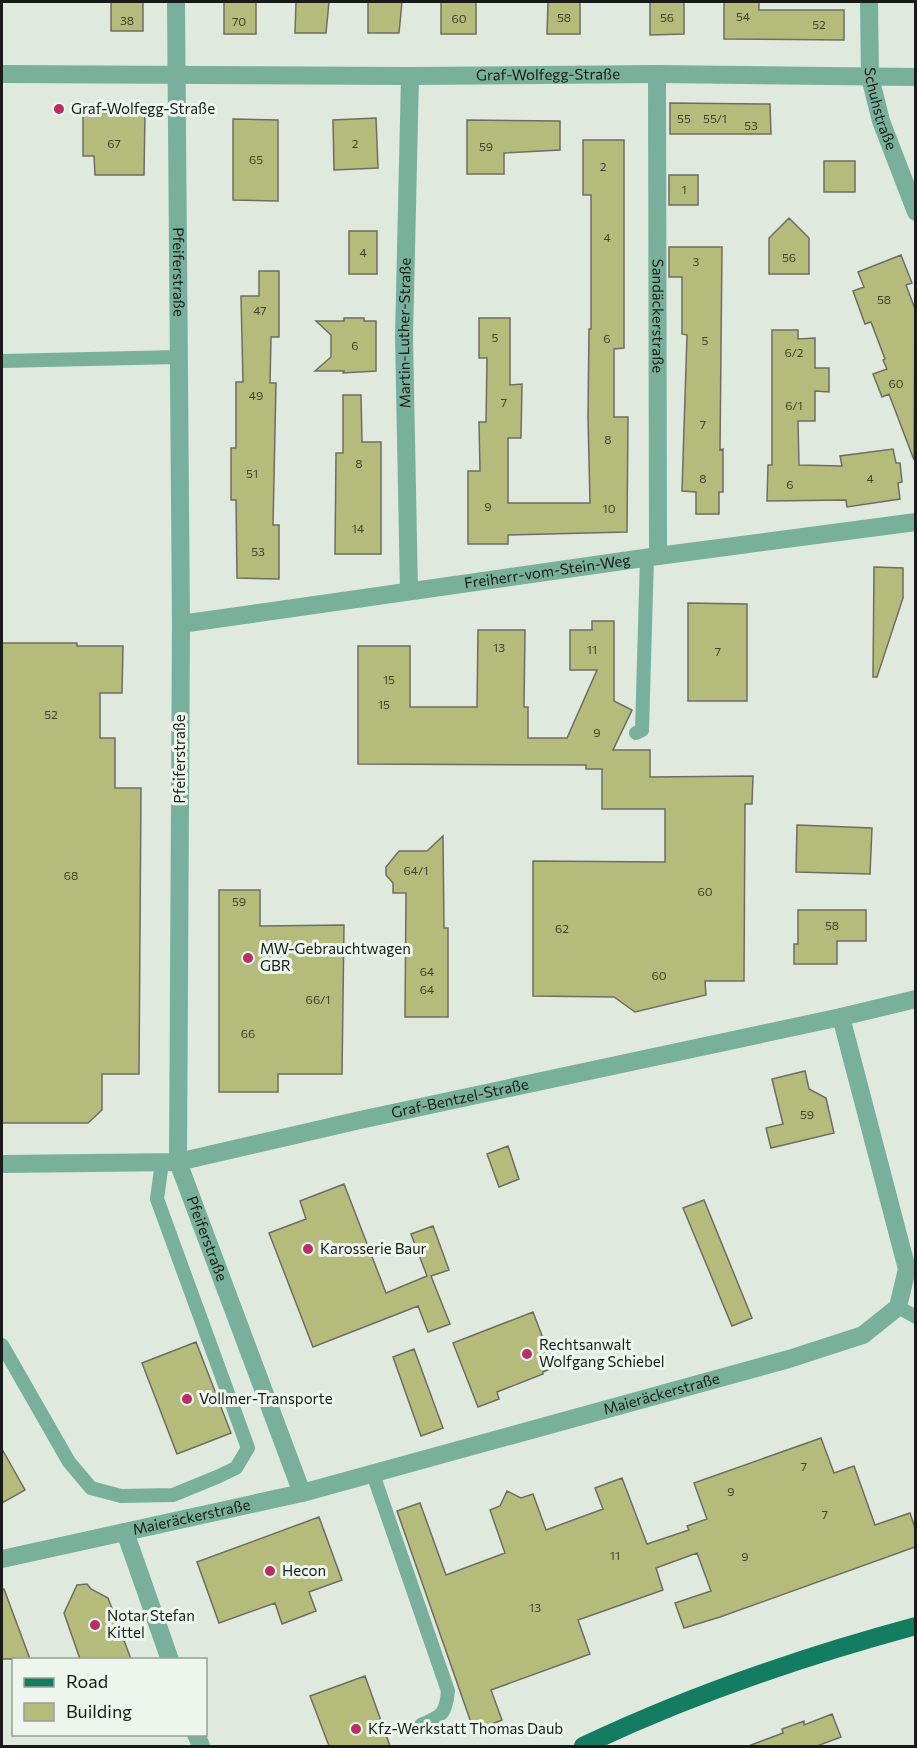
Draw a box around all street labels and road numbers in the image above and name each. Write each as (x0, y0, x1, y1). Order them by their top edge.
street label: Graf-Wolfegg-Straße (476, 64, 620, 83)
street label: Schuhstraße (862, 67, 901, 152)
street label: Pfeiferstraße (170, 227, 189, 317)
street label: Martin-Luther-Straße (394, 257, 414, 409)
street label: Sandäckerstraße (649, 259, 668, 373)
street label: Freiherr-vom-Stein-Weg (463, 550, 631, 592)
street label: Pfeiferstraße (170, 714, 188, 804)
street label: Graf-Bentzel-Straße (389, 1074, 530, 1121)
street label: Pfeiferstraße (184, 1193, 232, 1284)
street label: Maieräckerstraße (601, 1369, 722, 1418)
street label: Maieräckerstraße (131, 1495, 252, 1538)

